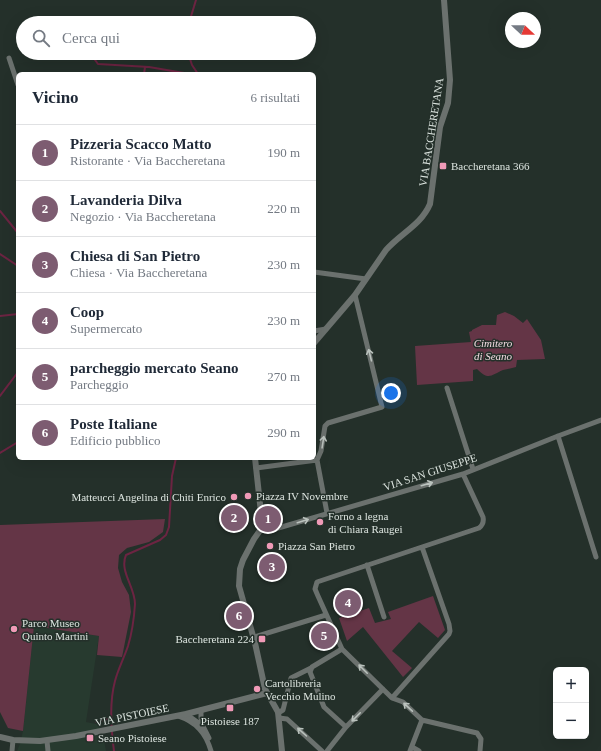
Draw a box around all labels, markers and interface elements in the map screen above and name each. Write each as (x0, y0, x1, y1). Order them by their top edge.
north arrow (505, 12, 541, 48)
search box (16, 16, 316, 60)
icon: search (30, 27, 52, 49)
text: Cerca qui (62, 30, 120, 46)
street label: VIA BACCHERETANA (416, 77, 446, 187)
text: Vicino (32, 88, 79, 107)
text: 6 risultati (251, 90, 300, 105)
text: Pizzeria Scacco Matto (70, 136, 212, 152)
text: 1 (42, 145, 48, 160)
text: 190 m (267, 145, 300, 160)
text: Ristorante · Via Baccheretana (70, 153, 225, 168)
place label: Baccheretana 366 (451, 160, 530, 172)
marker: Baccheretana 366 (438, 161, 448, 171)
text: Lavanderia Dilva (70, 192, 182, 208)
text: 2 (42, 201, 48, 216)
text: 220 m (267, 201, 300, 216)
text: Negozio · Via Baccheretana (70, 209, 216, 224)
text: Chiesa di San Pietro (70, 248, 200, 264)
text: 3 (42, 257, 48, 272)
text: 230 m (267, 257, 300, 272)
text: Chiesa · Via Baccheretana (70, 265, 207, 280)
text: Coop (70, 304, 104, 320)
text: 4 (42, 313, 48, 328)
text: 230 m (267, 313, 300, 328)
text: Supermercato (70, 321, 142, 336)
park label: Cimitero di Seano (474, 337, 513, 362)
one-way arrow (365, 349, 373, 362)
text: parcheggio mercato Seano (70, 360, 239, 376)
text: 5 (42, 369, 48, 384)
text: 270 m (267, 369, 300, 384)
text: Parcheggio (70, 377, 128, 392)
your location (381, 383, 401, 403)
text: Poste Italiane (70, 416, 157, 432)
text: 6 (42, 425, 48, 440)
text: 290 m (267, 425, 300, 440)
text: Edificio pubblico (70, 433, 161, 448)
one-way arrow (319, 436, 327, 449)
street label: VIA SAN GIUSEPPE (382, 451, 479, 493)
one-way arrow (421, 480, 434, 487)
place label: Piazza IV Novembre (256, 490, 348, 502)
place label: Matteucci Angelina di Chiti Enrico (71, 491, 226, 503)
marker: Piazza IV Novembre (243, 491, 253, 501)
marker: Matteucci Angelina di Chiti Enrico (229, 492, 239, 502)
pin: 2 (221, 503, 247, 533)
pin: 1 (255, 504, 281, 534)
place label: Forno a legna di Chiara Raugei (328, 510, 403, 535)
one-way arrow (296, 517, 309, 524)
marker: Forno a legna di Chiara Raugei (315, 517, 325, 527)
place label: Piazza San Pietro (278, 540, 355, 552)
marker: Piazza San Pietro (265, 541, 275, 551)
pin: 3 (259, 552, 285, 582)
pin: 4 (335, 588, 361, 618)
pin: 6 (226, 601, 252, 631)
place label: Parco Museo Quinto Martini (22, 617, 88, 642)
pin: 5 (311, 621, 337, 651)
marker: Parco Museo Quinto Martini (9, 624, 19, 634)
place label: Baccheretana 224 (176, 633, 254, 645)
marker: Baccheretana 224 (257, 634, 267, 644)
one-way arrow (358, 664, 368, 674)
map controls (553, 667, 589, 739)
button: + (553, 667, 589, 703)
place label: Cartolibreria Vecchio Mulino (265, 677, 336, 702)
marker: Cartolibreria Vecchio Mulino (252, 684, 262, 694)
street label: VIA PISTOIESE (94, 701, 170, 729)
one-way arrow (403, 702, 413, 712)
marker: Pistoiese 187 (225, 703, 235, 713)
button: − (553, 703, 589, 739)
one-way arrow (351, 712, 361, 722)
place label: Pistoiese 187 (201, 715, 260, 727)
one-way arrow (297, 728, 307, 737)
place label: Seano Pistoiese (98, 732, 167, 744)
marker: Seano Pistoiese (85, 733, 95, 743)

